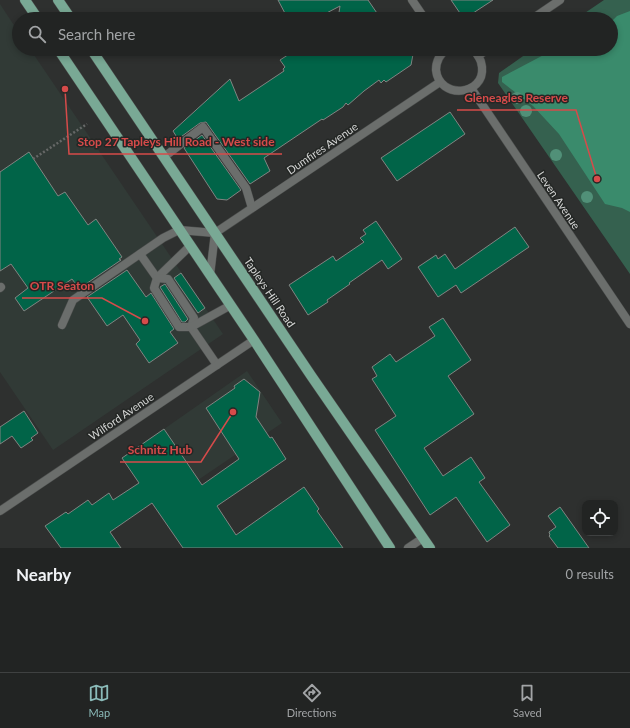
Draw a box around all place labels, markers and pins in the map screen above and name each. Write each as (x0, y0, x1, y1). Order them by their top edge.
callout: Gleneagles Reserve (457, 86, 576, 110)
callout: Stop 27 Tapleys Hill Road - West side (69, 130, 282, 154)
callout: OTR Seaton (22, 274, 102, 298)
callout: Schnitz Hub (120, 438, 201, 462)

